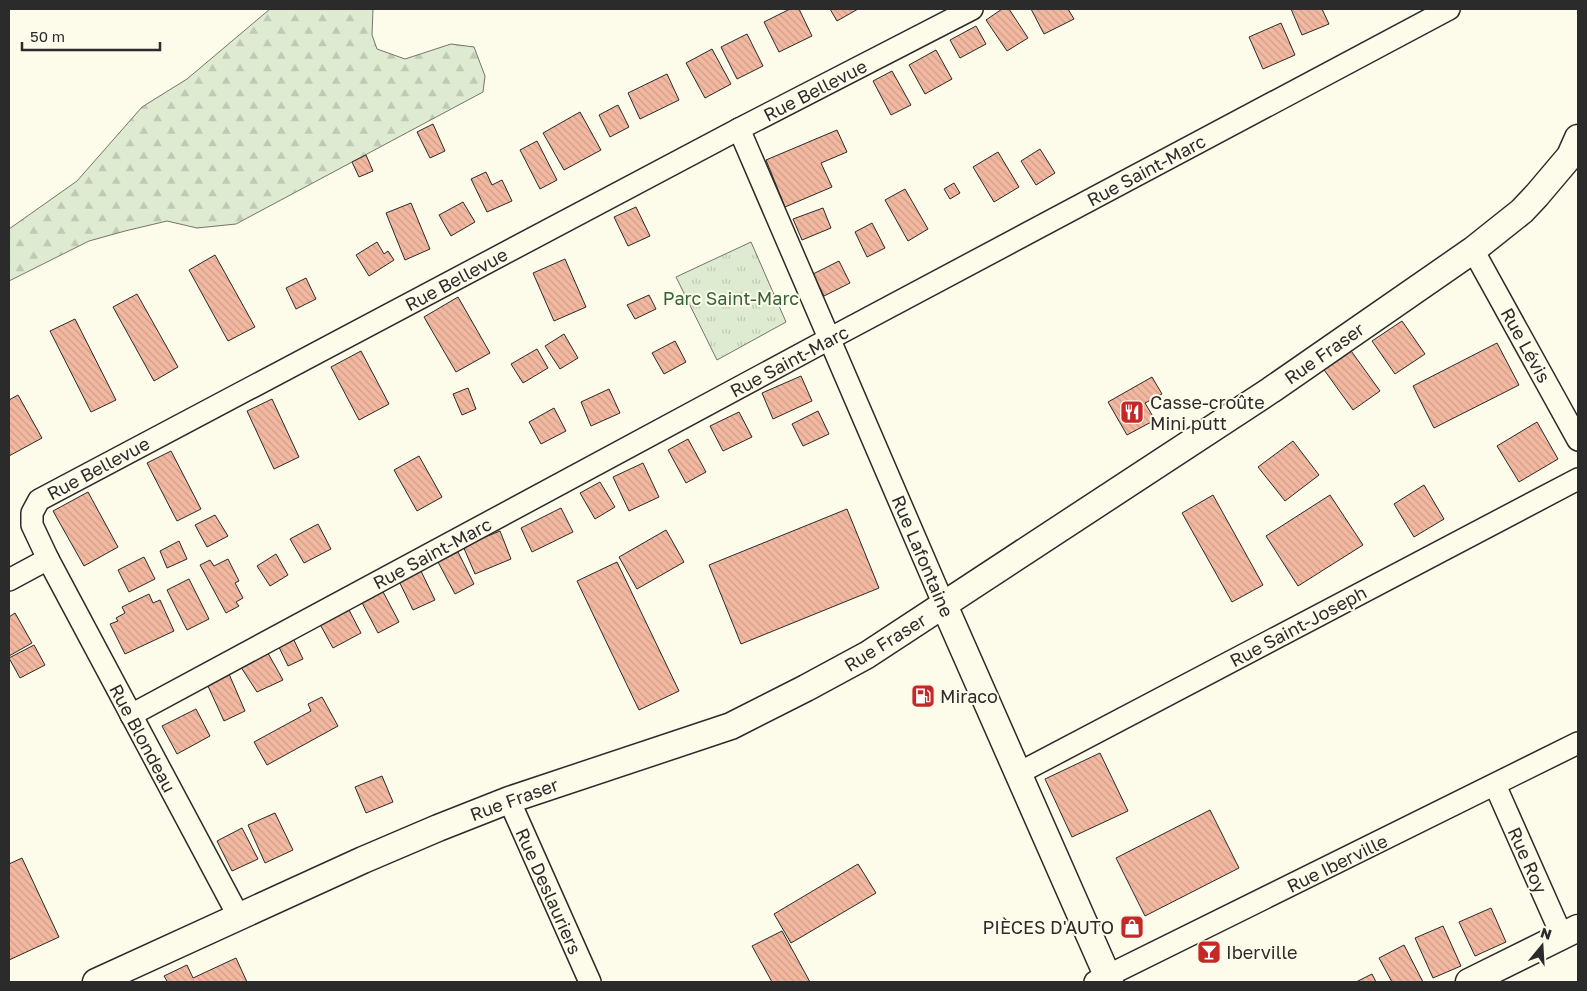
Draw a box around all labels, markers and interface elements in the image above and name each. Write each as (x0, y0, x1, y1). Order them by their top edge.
scale bar (22, 20, 160, 52)
text: 50 m (30, 27, 65, 45)
street label: Rue Bellevue (760, 55, 870, 125)
street label: Rue Saint-Marc (1083, 129, 1209, 210)
street label: Rue Bellevue (401, 243, 511, 315)
park label: Parc Saint-Marc (663, 287, 799, 309)
street label: Rue Lévis (1496, 304, 1556, 386)
street label: Rue Fraser (1280, 317, 1368, 389)
street label: Rue Saint-Marc (726, 320, 852, 401)
place label: Casse-croûte Mini putt (1150, 391, 1265, 434)
restaurant icon: Casse-croûte Mini putt (1119, 399, 1145, 425)
street label: Rue Bellevue (43, 432, 153, 504)
street label: Rue Lafontaine (887, 492, 959, 620)
street label: Rue Saint-Marc (369, 512, 495, 593)
street label: Rue Saint-Joseph (1226, 581, 1370, 671)
street label: Rue Fraser (840, 608, 930, 676)
street label: Rue Blondeau (105, 680, 181, 796)
fuel station icon: Miraco (910, 683, 936, 709)
place label: Miraco (940, 685, 998, 707)
street label: Rue Fraser (467, 773, 561, 825)
street label: Rue Roy (1504, 823, 1552, 897)
street label: Rue Deslauriers (511, 824, 587, 958)
street label: Rue Iberville (1283, 829, 1391, 897)
shop icon: PIÈCES D'AUTO (1119, 914, 1145, 940)
place label: PIÈCES D'AUTO (983, 916, 1114, 938)
north arrow (1517, 921, 1567, 971)
text: N (1538, 923, 1554, 943)
bar icon: Iberville (1196, 939, 1222, 965)
place label: Iberville (1226, 941, 1297, 963)

